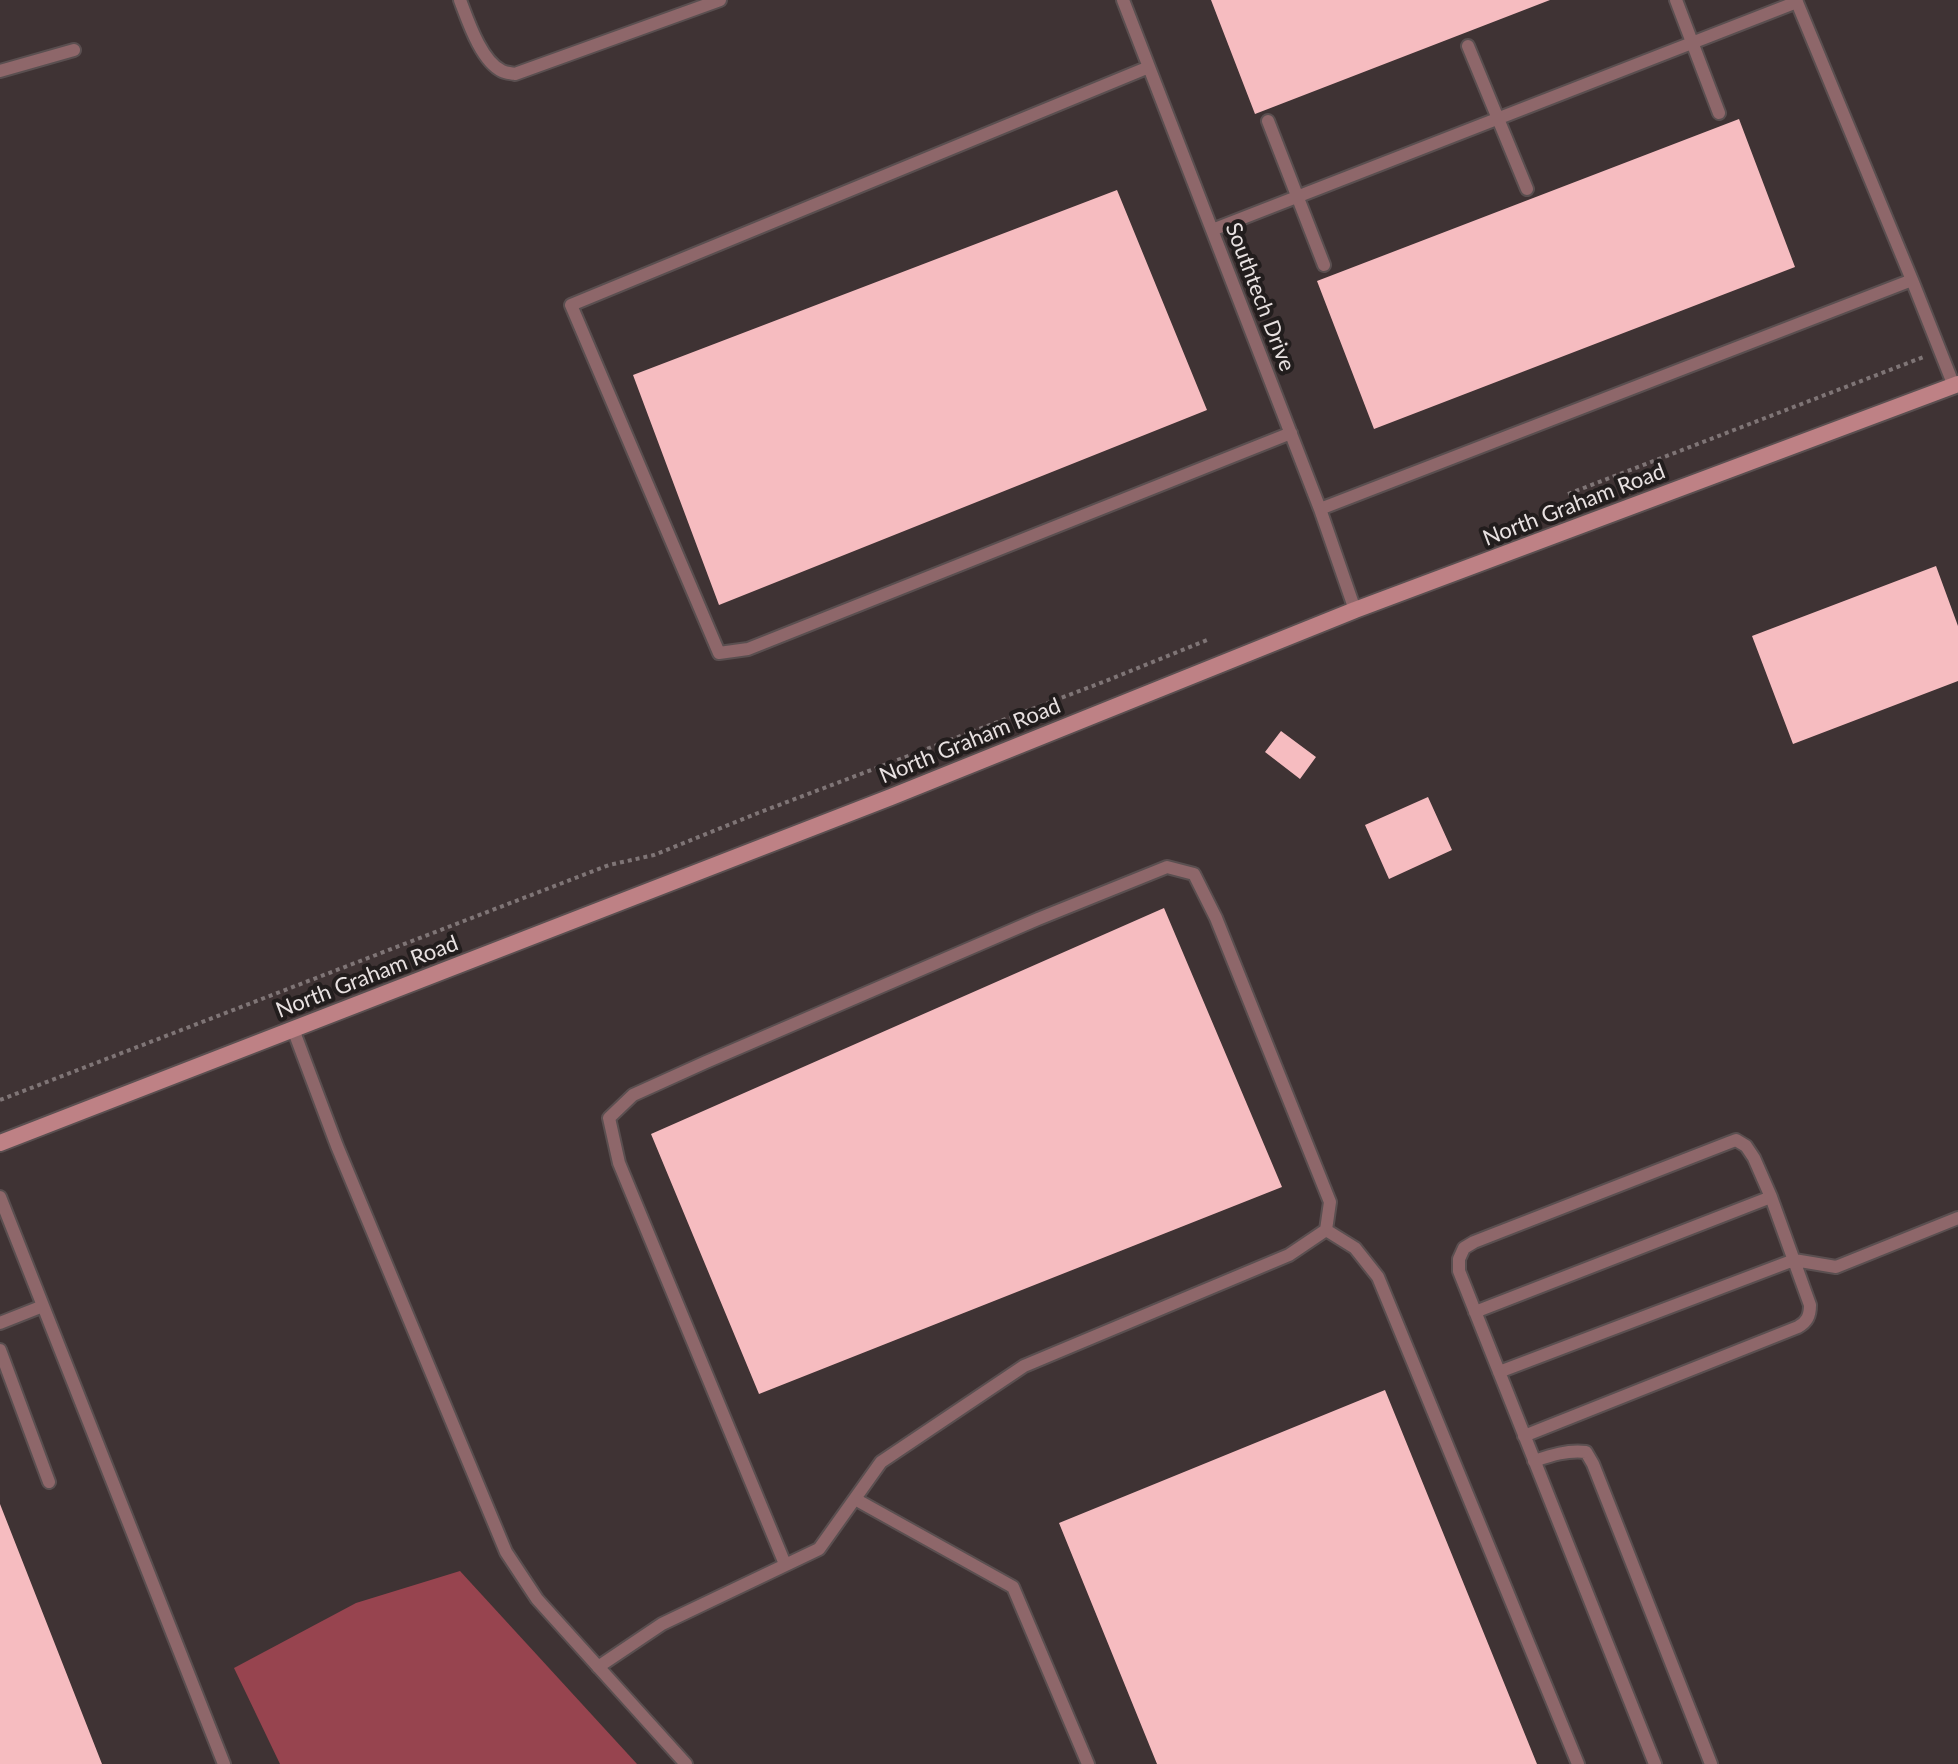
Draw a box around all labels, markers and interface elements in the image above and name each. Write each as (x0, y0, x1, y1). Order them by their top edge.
street label: Southtech Drive (1220, 219, 1300, 375)
street label: North Graham Road (1479, 458, 1669, 552)
street label: North Graham Road (876, 693, 1064, 789)
street label: North Graham Road (272, 930, 462, 1024)

